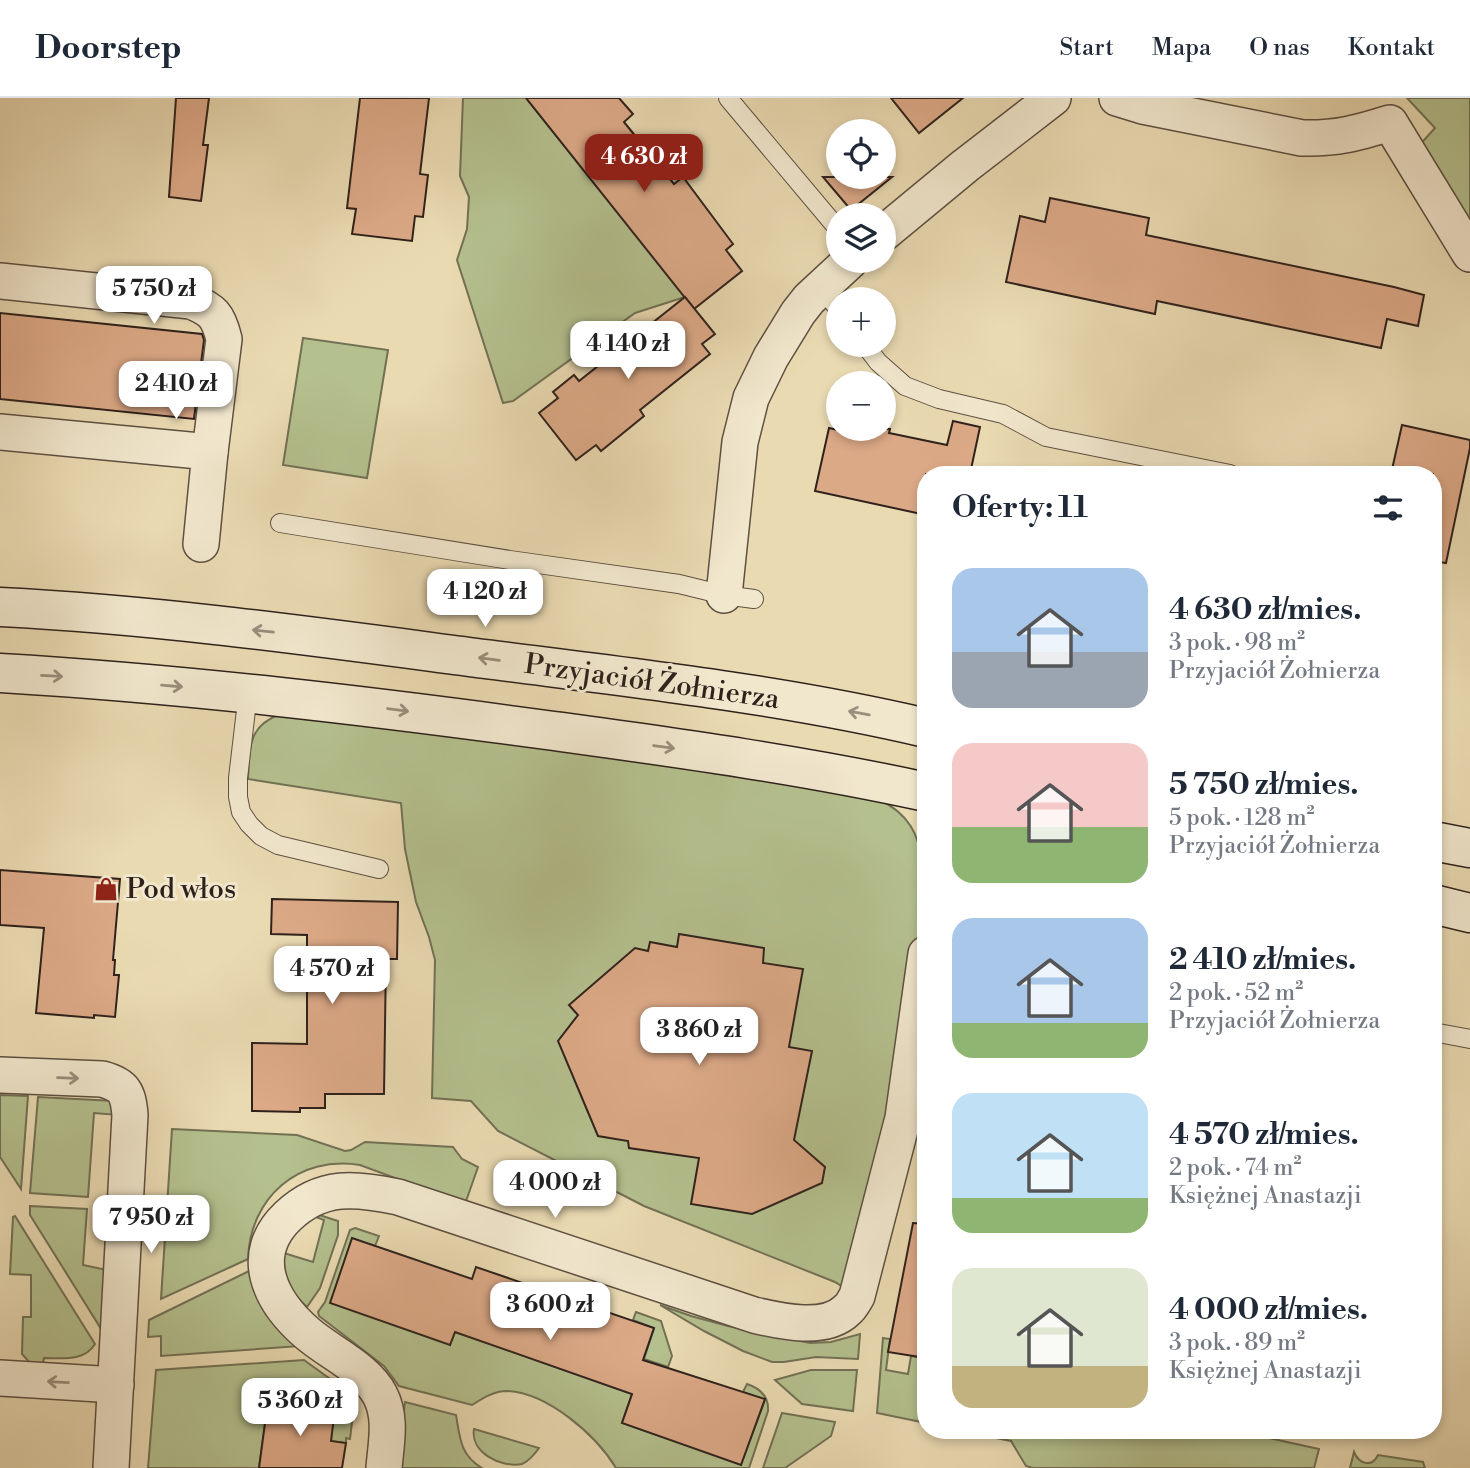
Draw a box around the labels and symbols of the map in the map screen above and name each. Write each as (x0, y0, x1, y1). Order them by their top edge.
pin: 4 630 zł (572, 134, 716, 194)
pin: 5 750 zł (82, 266, 226, 326)
pin: 4 140 zł (556, 322, 700, 381)
pin: 2 410 zł (104, 362, 248, 421)
pin: 4 120 zł (413, 570, 557, 629)
one-way arrow (252, 624, 275, 637)
street label: Przyjaciół Żołnierza (522, 646, 783, 717)
one-way arrow (478, 653, 500, 666)
one-way arrow (40, 670, 63, 683)
one-way arrow (161, 680, 183, 693)
one-way arrow (387, 704, 409, 717)
one-way arrow (848, 706, 871, 719)
one-way arrow (652, 741, 675, 754)
place label: Pod włos (126, 872, 236, 907)
shop icon: Pod włos (92, 875, 120, 903)
pin: 4 570 zł (260, 946, 404, 1006)
pin: 3 860 zł (627, 1007, 771, 1067)
one-way arrow (56, 1071, 79, 1084)
pin: 4 000 zł (483, 1160, 627, 1220)
pin: 7 950 zł (79, 1196, 223, 1255)
pin: 3 600 zł (478, 1282, 622, 1342)
one-way arrow (47, 1375, 70, 1388)
pin: 5 360 zł (228, 1378, 372, 1438)

